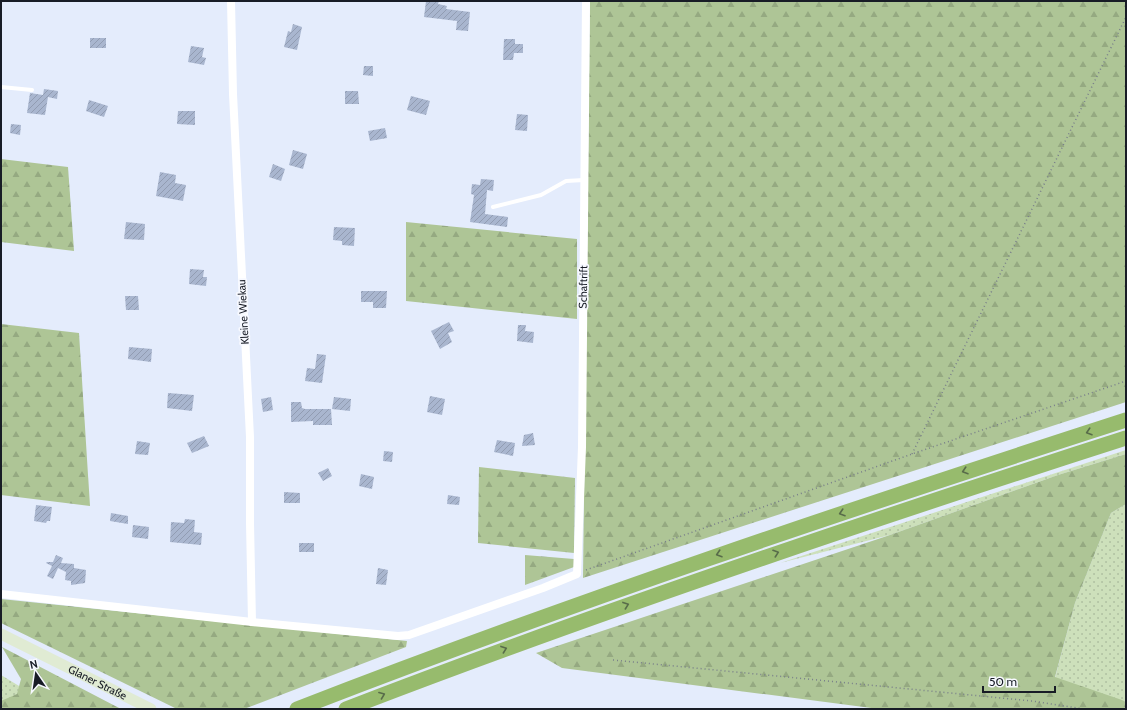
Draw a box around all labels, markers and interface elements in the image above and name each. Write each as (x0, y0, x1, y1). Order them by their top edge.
street label: Schaftrift (576, 265, 590, 309)
street label: Kleine Wiekau (234, 279, 252, 345)
one-way arrow (1086, 427, 1093, 435)
one-way arrow (962, 467, 969, 475)
one-way arrow (838, 508, 845, 516)
one-way arrow (715, 549, 722, 558)
one-way arrow (772, 550, 779, 558)
one-way arrow (623, 602, 630, 610)
one-way arrow (500, 646, 507, 654)
north arrow (16, 654, 56, 694)
text: N (28, 657, 39, 672)
street label: Glaner Straße (66, 662, 129, 703)
scale bar (983, 668, 1055, 694)
text: 50 m (989, 674, 1017, 689)
one-way arrow (379, 691, 386, 699)

